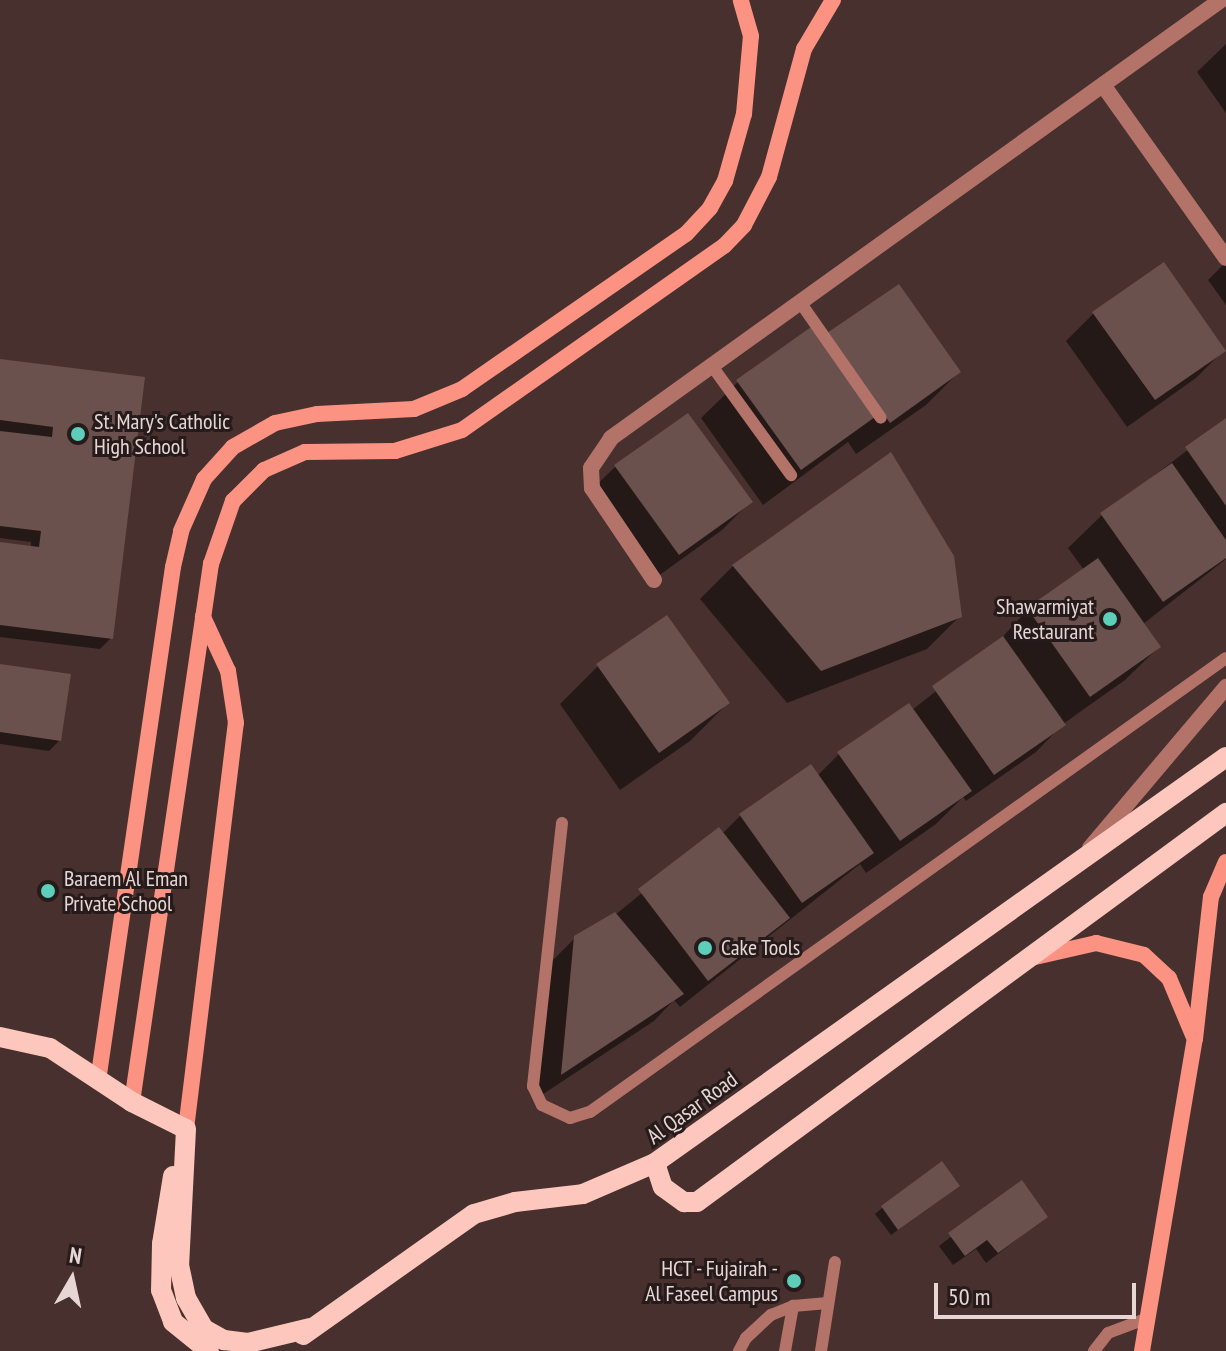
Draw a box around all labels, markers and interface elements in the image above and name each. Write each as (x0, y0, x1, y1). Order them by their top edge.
place label: St. Mary's Catholic High School (94, 408, 232, 460)
marker: St. Mary's Catholic High School (69, 425, 87, 443)
place label: Shawarmiyat Restaurant (996, 593, 1094, 644)
marker: Shawarmiyat Restaurant (1101, 610, 1119, 628)
place label: Baraem Al Eman Private School (64, 865, 188, 916)
marker: Baraem Al Eman Private School (39, 882, 57, 900)
place label: Cake Tools (721, 935, 801, 961)
marker: Cake Tools (696, 939, 714, 957)
street label: Al Qasar Road (642, 1066, 742, 1150)
north arrow (32, 1239, 112, 1319)
text: N (68, 1241, 84, 1270)
place label: HCT - Fujairah - Al Faseel Campus (645, 1255, 778, 1306)
scale bar (938, 1267, 1140, 1317)
marker: HCT - Fujairah - Al Faseel Campus (785, 1272, 803, 1290)
text: 50 m (948, 1281, 990, 1312)

